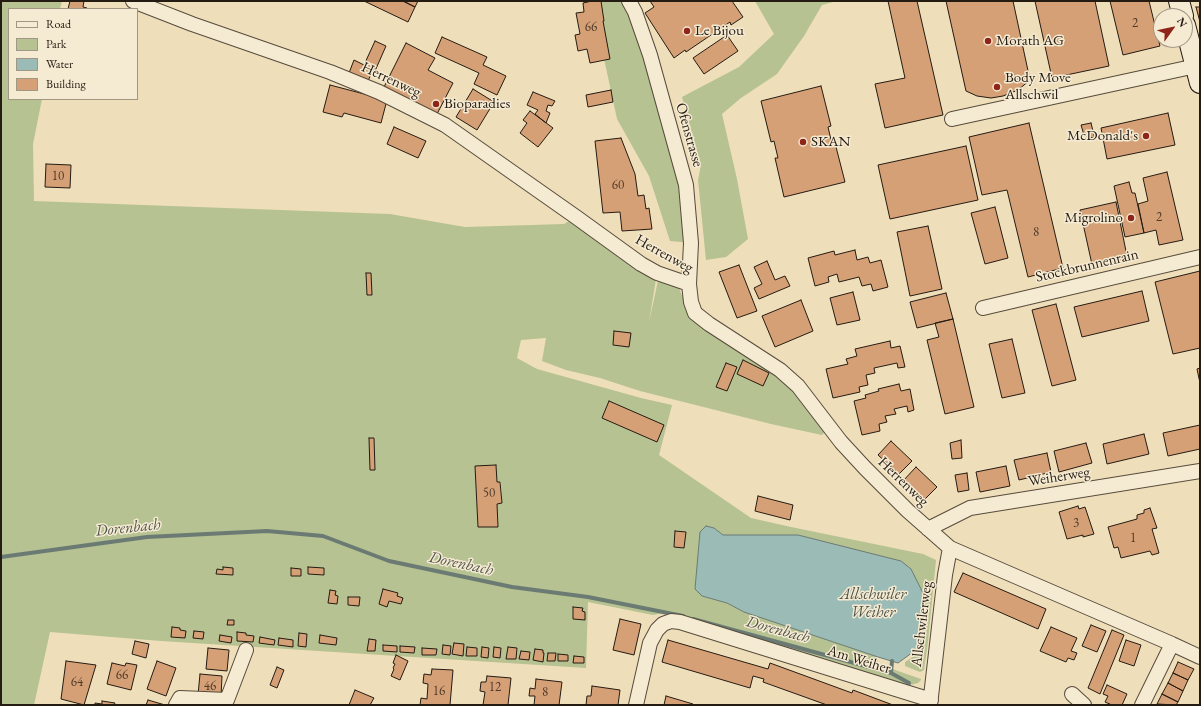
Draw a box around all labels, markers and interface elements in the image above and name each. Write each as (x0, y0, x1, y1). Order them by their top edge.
legend (8, 8, 138, 100)
north arrow (1153, 8, 1193, 48)
text: N (1174, 14, 1191, 30)
house number: 2 (1132, 15, 1138, 31)
text: Road (46, 16, 71, 32)
house number: 66 (585, 19, 597, 35)
place label: Le Bijou (695, 22, 744, 40)
marker: Le Bijou (682, 26, 692, 36)
place label: Morath AG (996, 32, 1064, 50)
text: Park (46, 36, 66, 52)
marker: Morath AG (983, 36, 993, 46)
text: Water (46, 56, 73, 72)
street label: Herrenweg (358, 58, 424, 102)
place label: Body Move Allschwil (1005, 69, 1071, 104)
text: Building (46, 76, 86, 92)
marker: Body Move Allschwil (992, 82, 1002, 92)
place label: Bioparadies (444, 95, 510, 113)
marker: Bioparadies (431, 99, 441, 109)
street label: Ofenstrasse (671, 101, 707, 169)
place label: McDonald's (1067, 127, 1138, 145)
marker: McDonald's (1141, 131, 1151, 141)
place label: SKAN (811, 133, 850, 151)
marker: SKAN (798, 137, 808, 147)
house number: 10 (52, 168, 64, 184)
house number: 60 (612, 177, 624, 193)
place label: Migrolino (1064, 209, 1123, 227)
house number: 2 (1156, 209, 1162, 225)
marker: Migrolino (1126, 213, 1136, 223)
house number: 8 (1033, 224, 1039, 240)
street label: Herrenweg (632, 231, 696, 277)
street label: Stockbrunnenrain (1034, 245, 1140, 287)
street label: Herrenweg (874, 453, 932, 511)
street label: Weiherweg (1027, 463, 1091, 491)
house number: 50 (483, 485, 495, 501)
water label: Dorenbach (95, 515, 161, 541)
house number: 3 (1073, 515, 1079, 531)
house number: 1 (1130, 530, 1136, 546)
water label: Dorenbach (427, 548, 495, 580)
street label: Allschwilerweg (908, 580, 936, 668)
water label: Allschwiler Weiher (840, 585, 906, 623)
water label: Dorenbach (744, 612, 812, 648)
street label: Am Weiher (825, 642, 893, 678)
house number: 66 (116, 667, 128, 683)
house number: 64 (71, 674, 83, 690)
house number: 46 (204, 678, 216, 694)
house number: 12 (489, 679, 501, 695)
house number: 16 (433, 683, 445, 699)
house number: 8 (542, 684, 548, 700)

